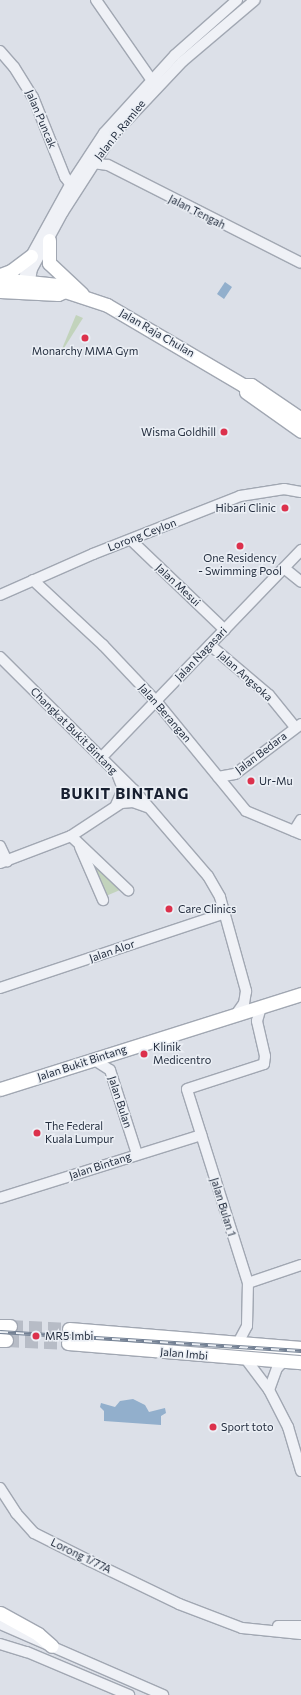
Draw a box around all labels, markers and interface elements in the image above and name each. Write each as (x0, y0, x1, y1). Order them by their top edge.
street label: Jalan Puncak (23, 88, 59, 150)
street label: Jalan P. Ramlee (92, 97, 148, 163)
street label: Jalan Tengah (166, 192, 228, 232)
street label: Jalan Raja Chulan (117, 306, 197, 360)
marker: Monarchy MMA Gym (80, 333, 90, 343)
place label: Monarchy MMA Gym (32, 344, 138, 358)
place label: Wisma Goldhill (141, 425, 216, 439)
marker: Wisma Goldhill (219, 427, 229, 437)
place label: Hibari Clinic (216, 501, 276, 515)
marker: Hibari Clinic (279, 502, 291, 514)
street label: Lorong Ceylon (106, 516, 178, 554)
marker: One Residency - Swimming Pool (235, 541, 245, 551)
place label: One Residency - Swimming Pool (198, 552, 282, 578)
street label: Jalan Mesui (153, 561, 203, 609)
street label: Jalan Nagasari (172, 624, 230, 684)
street label: Jalan Angsoka (215, 648, 275, 704)
street label: Jalan Berangan (136, 681, 194, 745)
street label: Changkat Bukit Bintang (28, 685, 120, 777)
street label: Jalan Bedara (233, 729, 289, 777)
place label: Ur-Mu (259, 774, 293, 788)
marker: Ur-Mu (246, 776, 256, 786)
district label: BUKIT BINTANG (61, 785, 189, 803)
place label: Care Clinics (178, 902, 236, 916)
marker: Care Clinics (163, 903, 175, 915)
street label: Jalan Alor (88, 937, 136, 965)
place label: Klinik Medicentro (153, 1041, 211, 1067)
street label: Jalan Bukit Bintang (36, 1042, 128, 1084)
marker: Klinik Medicentro (138, 1048, 150, 1060)
street label: Jalan Bulan (105, 1074, 135, 1130)
place label: The Federal Kuala Lumpur (45, 1120, 114, 1146)
marker: The Federal Kuala Lumpur (32, 1128, 42, 1138)
street label: Jalan Bintang (67, 1150, 133, 1182)
street label: Jalan Bulan 1 (208, 1176, 238, 1238)
place label: MR5 Imbi (45, 1329, 93, 1343)
marker: MR5 Imbi (30, 1330, 42, 1342)
street label: Jalan Imbi (160, 1345, 208, 1363)
place label: Sport toto (221, 1420, 273, 1434)
marker: Sport toto (208, 1422, 218, 1432)
street label: Lorong 1/77A (48, 1536, 114, 1576)

